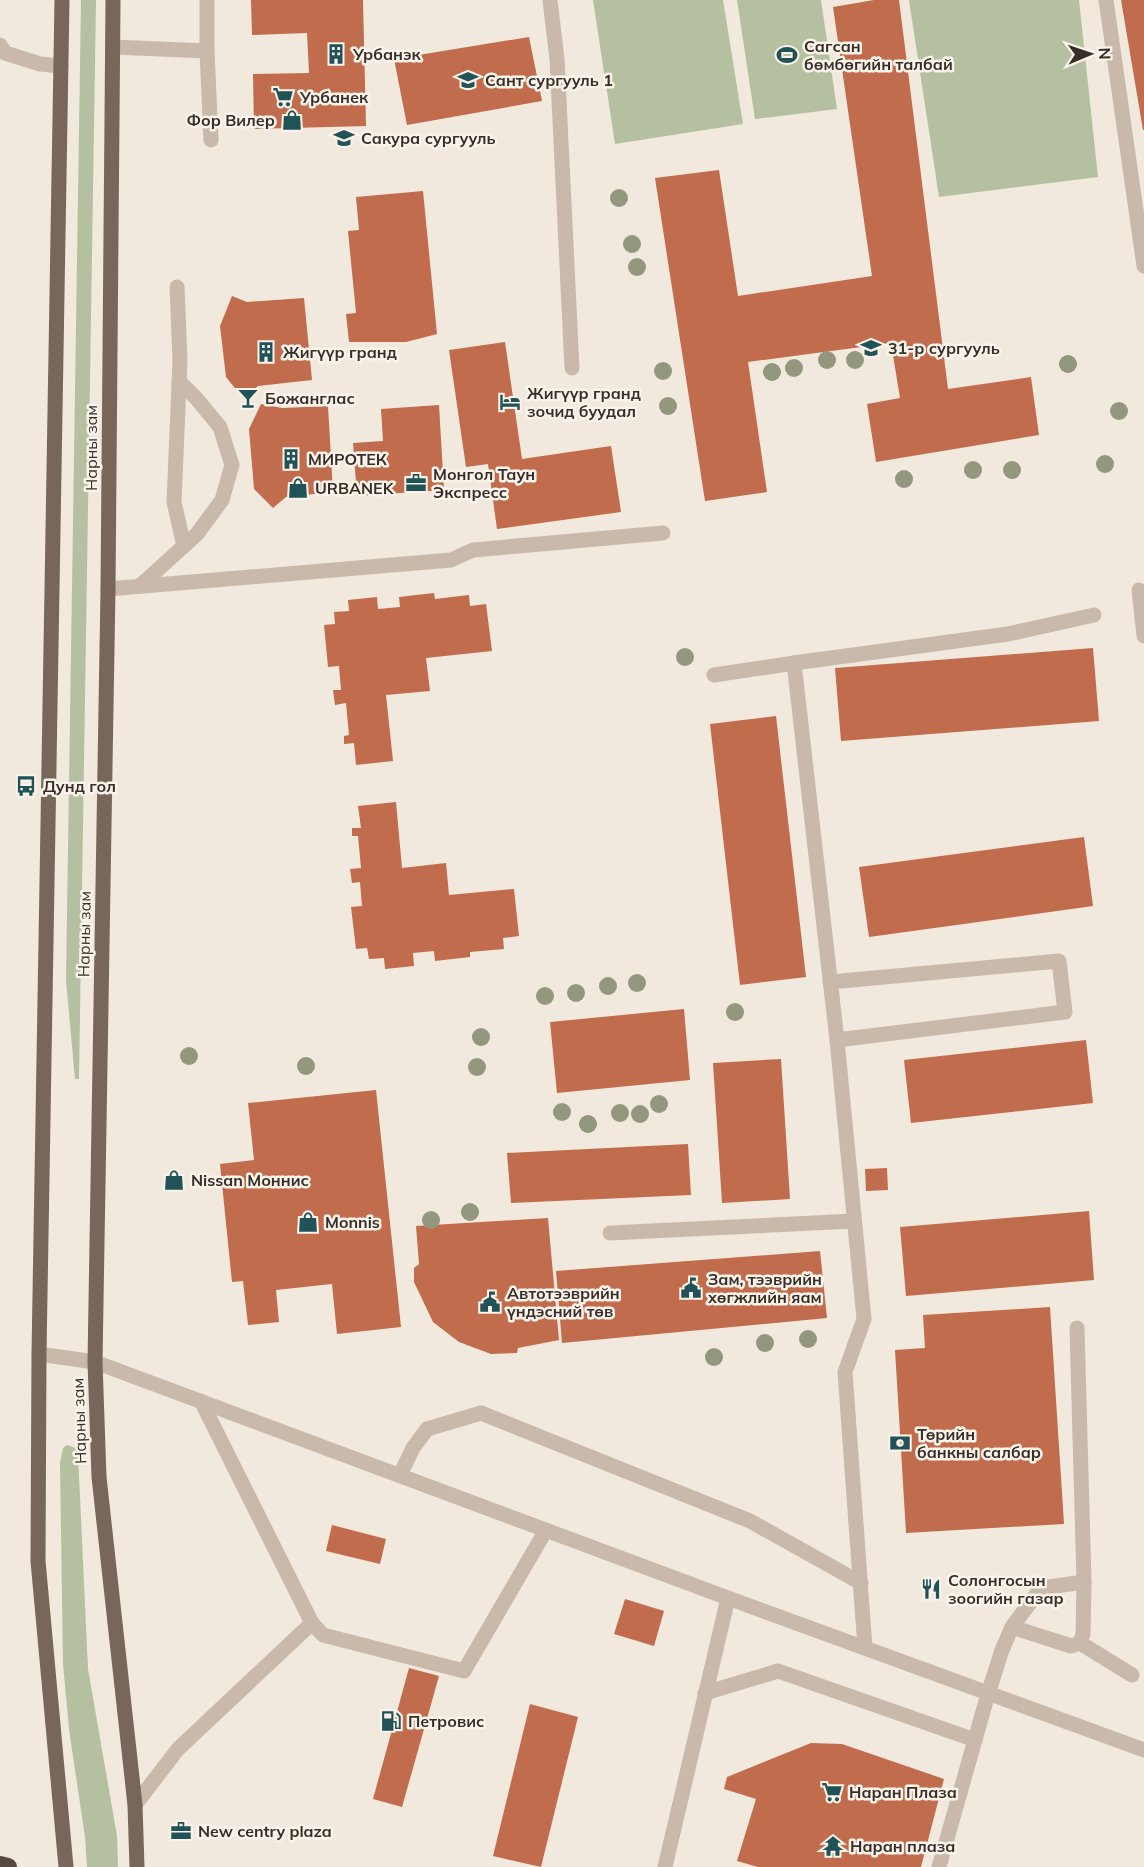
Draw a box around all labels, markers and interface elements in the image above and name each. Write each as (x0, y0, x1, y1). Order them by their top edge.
north arrow (1060, 24, 1120, 84)
place label: Сагсан бөмбөгийн талбай (804, 36, 953, 74)
building icon: Урбанэк (324, 42, 348, 66)
sports icon: Сагсан бөмбөгийн талбай (775, 43, 799, 67)
place label: Урбанэк (352, 44, 422, 64)
text: N (1095, 47, 1115, 60)
school or university icon: Сант сургууль 1 (456, 68, 480, 92)
place label: Сант сургууль 1 (485, 70, 613, 90)
supermarket icon: Урбанек (271, 85, 295, 109)
place label: Урбанек (299, 87, 369, 107)
shop icon: Фор Вилер (280, 108, 304, 132)
place label: Фор Вилер (187, 110, 275, 130)
school or university icon: Сакура сургууль (332, 126, 356, 150)
place label: Сакура сургууль (361, 128, 496, 148)
school or university icon: 31-р сургууль (859, 336, 883, 360)
place label: 31-р сургууль (888, 338, 1000, 358)
building icon: Жигүүр гранд (254, 340, 278, 364)
place label: Жигүүр гранд (283, 342, 397, 362)
place label: Жигүүр гранд зочид буудал (527, 383, 641, 421)
bar icon: Божанглас (236, 386, 260, 410)
place label: Божанглас (265, 388, 355, 408)
hotel icon: Жигүүр гранд зочид буудал (498, 390, 522, 414)
street label: Нарны зам (81, 405, 101, 491)
building icon: МИРОТЕК (279, 447, 303, 471)
place label: МИРОТЕК (308, 449, 387, 469)
place label: Монгол Таун Экспресс (433, 464, 535, 502)
office icon: Монгол Таун Экспресс (404, 471, 428, 495)
shop icon: URBANEK (286, 476, 310, 500)
place label: URBANEK (315, 478, 395, 498)
bus stop icon: Дунд гол (14, 774, 38, 798)
place label: Дунд гол (43, 776, 116, 796)
street label: Нарны зам (73, 891, 95, 977)
shop icon: Nissan Моннис (162, 1168, 186, 1192)
place label: Nissan Моннис (191, 1170, 309, 1190)
shop icon: Monnis (296, 1210, 320, 1234)
place label: Monnis (325, 1212, 380, 1232)
place label: Зам, тээврийн хөгжлийн яам (707, 1269, 822, 1307)
public building icon: Зам, тээврийн хөгжлийн яам (679, 1276, 703, 1300)
place label: Автотээврийн үндэсний төв (506, 1283, 620, 1321)
public building icon: Автотээврийн үндэсний төв (478, 1290, 502, 1314)
street label: Нарны зам (68, 1378, 90, 1464)
place label: Төрийн банкны салбар (917, 1424, 1041, 1462)
bank icon: Төрийн банкны салбар (888, 1431, 912, 1455)
place label: Солонгосын зоогийн газар (948, 1570, 1064, 1608)
restaurant icon: Солонгосын зоогийн газар (919, 1577, 943, 1601)
fuel station icon: Петровис (379, 1709, 403, 1733)
place label: Петровис (408, 1711, 484, 1731)
supermarket icon: Наран Плаза (820, 1780, 844, 1804)
place label: Наран Плаза (849, 1782, 957, 1802)
office icon: New centry plaza (169, 1819, 193, 1843)
place label: New centry plaza (198, 1821, 332, 1841)
temple icon: Наран плаза (821, 1834, 845, 1858)
place label: Наран плаза (850, 1836, 955, 1856)

